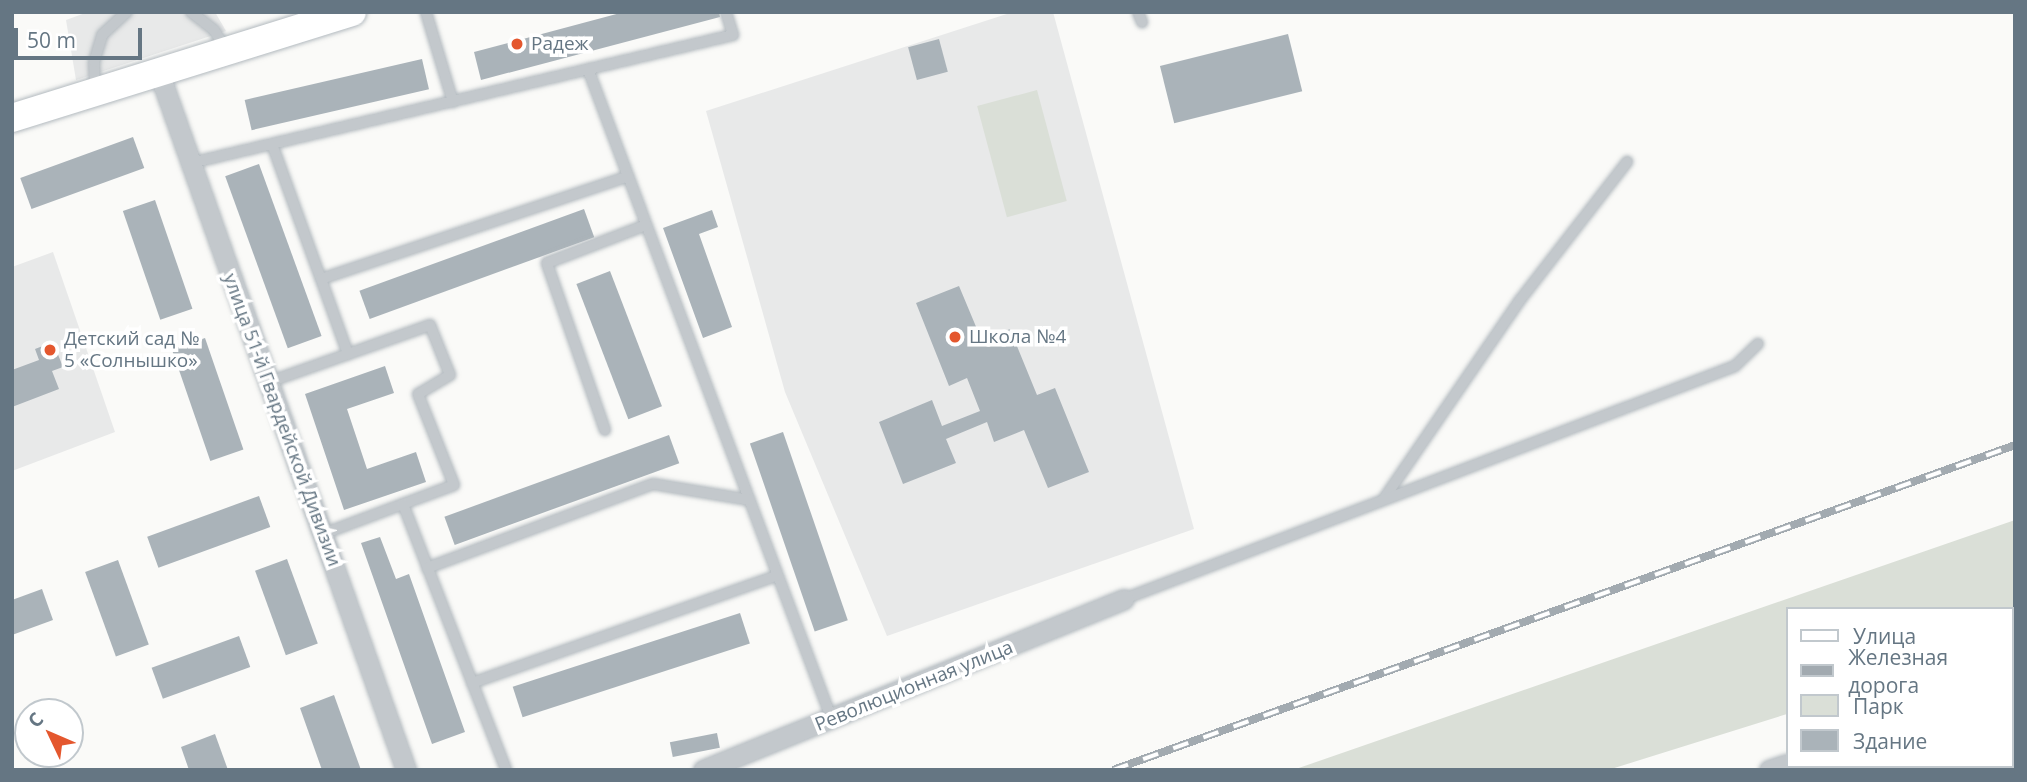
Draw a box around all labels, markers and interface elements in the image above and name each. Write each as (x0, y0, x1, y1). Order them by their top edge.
scale bar (18, 14, 145, 58)
text: 50 m (27, 26, 76, 54)
place label: Радеж (531, 33, 589, 55)
marker: Радеж (509, 36, 525, 52)
street label: улица 51-й Гвардейской Дивизии (218, 270, 346, 570)
place label: Школа №4 (969, 326, 1066, 348)
place label: Детский сад № 5 «Солнышко» (64, 328, 199, 372)
marker: Школа №4 (947, 329, 963, 345)
marker: Детский сад № 5 «Солнышко» (42, 342, 58, 358)
legend (1786, 607, 2013, 768)
text: Улица (1853, 622, 1916, 650)
street label: Революционная улица (812, 636, 1016, 736)
text: Железная дорога (1848, 643, 1948, 699)
text: Парк (1853, 692, 1904, 720)
north arrow (14, 698, 84, 768)
text: С (22, 706, 49, 733)
text: Здание (1853, 727, 1927, 755)

